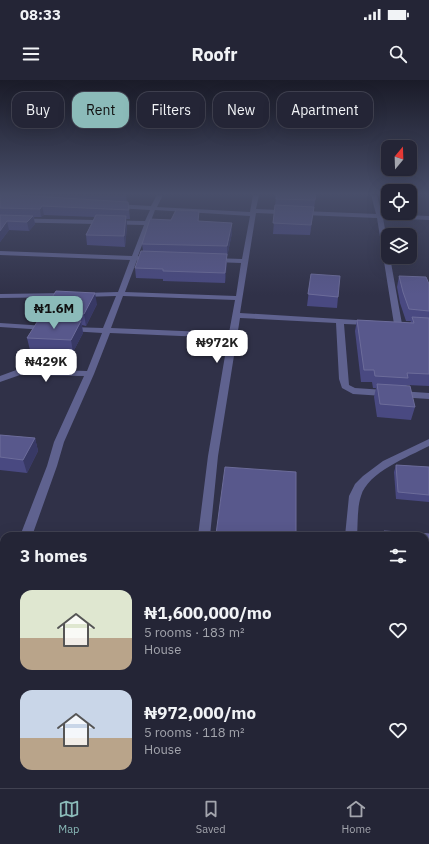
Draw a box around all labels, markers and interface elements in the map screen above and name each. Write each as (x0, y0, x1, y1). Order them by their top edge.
text: 08:33 (20, 5, 61, 24)
icon: menu (20, 43, 42, 65)
text: Roofr (192, 43, 237, 66)
icon: search (387, 43, 409, 65)
chip: Buy (12, 92, 64, 128)
chip: Rent (72, 92, 129, 128)
chip: Filters (137, 92, 205, 128)
chip: New (213, 92, 269, 128)
chip: Apartment (277, 92, 373, 128)
north arrow (381, 140, 417, 176)
map controls (381, 140, 417, 264)
button: locate (381, 184, 417, 220)
button: layers (381, 228, 417, 264)
pin: ₦1.6M (26, 296, 82, 330)
text: ₦1.6M (34, 300, 74, 317)
pin: ₦972K (189, 330, 245, 364)
text: ₦972K (196, 334, 238, 351)
pin: ₦429K (18, 349, 74, 383)
text: ₦429K (25, 353, 67, 370)
text: 3 homes (20, 545, 87, 567)
icon: filters (387, 545, 409, 567)
text: ₦1,600,000/mo (144, 602, 272, 624)
icon: home (52, 606, 100, 654)
icon: heart (387, 619, 409, 641)
text: 5 rooms · 183 m² (144, 624, 245, 641)
text: House (144, 641, 181, 658)
text: ₦972,000/mo (144, 702, 256, 724)
icon: home (52, 706, 100, 754)
icon: heart (387, 719, 409, 741)
text: 5 rooms · 118 m² (144, 724, 245, 741)
text: House (144, 741, 181, 758)
tab: Map (58, 798, 80, 836)
tab: Saved (196, 798, 226, 836)
tab: Home (341, 798, 371, 836)

